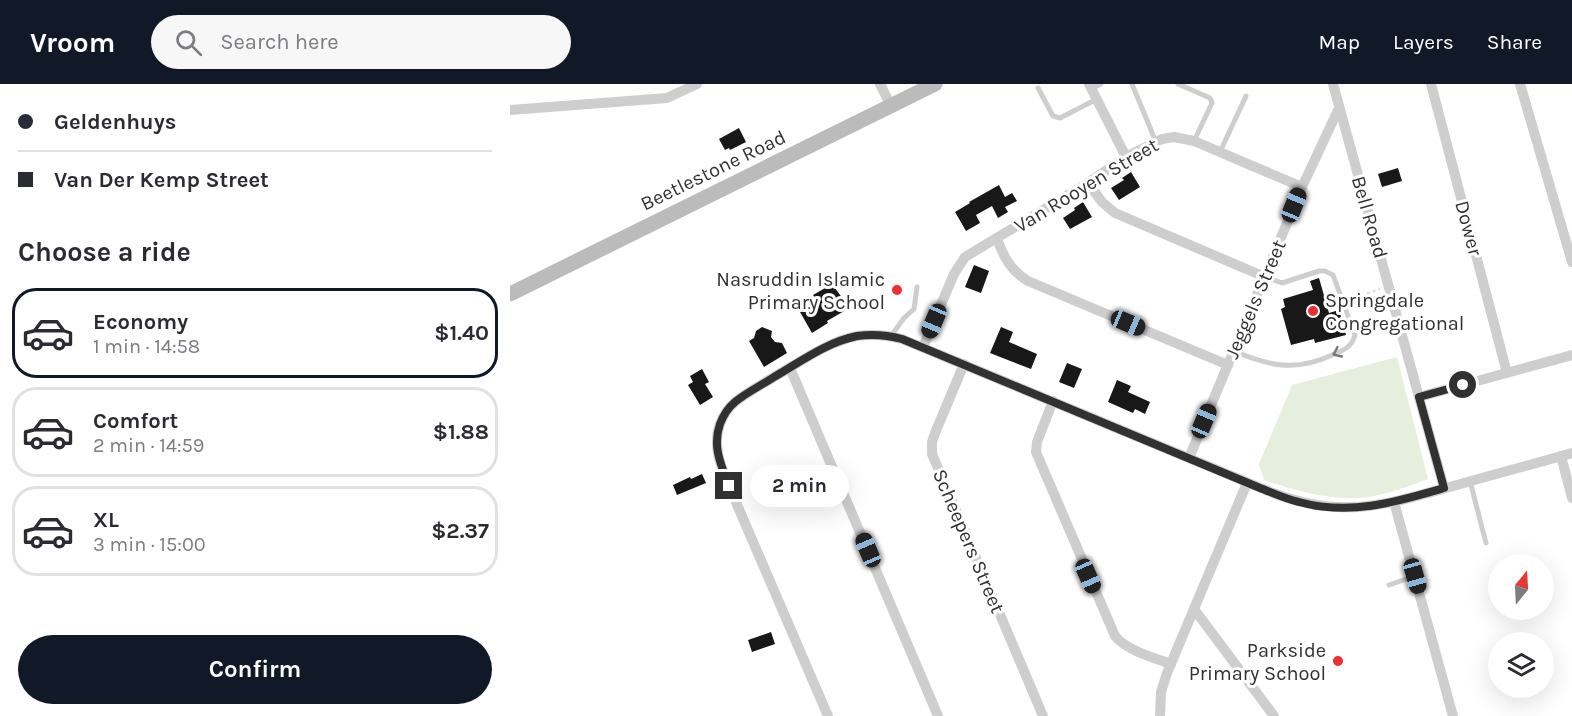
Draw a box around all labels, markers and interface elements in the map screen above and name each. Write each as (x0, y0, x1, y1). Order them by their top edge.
search box (151, 15, 571, 69)
text: Vroom (30, 26, 115, 59)
icon: search (172, 26, 205, 59)
text: Search here (220, 29, 339, 55)
text: Map (1318, 30, 1360, 54)
text: Layers (1393, 30, 1454, 54)
text: Share (1487, 30, 1542, 54)
text: Geldenhuys (54, 109, 176, 135)
street label: Beetlestone Road (637, 125, 789, 216)
street label: Van Rooyen Street (1010, 133, 1163, 237)
text: Van Der Kemp Street (54, 167, 269, 193)
street label: Bell Road (1347, 173, 1392, 261)
car (1279, 185, 1309, 225)
street label: Dower (1450, 198, 1487, 259)
text: Choose a ride (18, 236, 191, 268)
street label: Jeggels Street (1220, 236, 1291, 362)
place label: Nasruddin Islamic Primary School (716, 268, 885, 314)
marker: Nasruddin Islamic Primary School (890, 283, 904, 297)
place label: Springdale Congregational (1325, 289, 1464, 335)
car (919, 301, 949, 341)
marker: Springdale Congregational (1306, 304, 1320, 318)
icon: car (21, 306, 75, 360)
car (1108, 308, 1148, 338)
text: Economy (93, 309, 188, 335)
text: $1.40 (434, 320, 489, 346)
text: 1 min · 14:58 (93, 335, 200, 358)
one-way arrow (1333, 346, 1344, 358)
route start (1449, 371, 1476, 398)
car (1189, 401, 1219, 441)
icon: car (21, 405, 75, 459)
text: Comfort (93, 408, 178, 434)
text: $1.88 (433, 419, 489, 445)
text: 2 min · 14:59 (93, 434, 204, 457)
callout: 2 min (750, 465, 849, 507)
street label: Scheepers Street (928, 466, 1009, 617)
route end (715, 472, 742, 499)
text: 2 min (772, 474, 827, 497)
icon: car (21, 504, 75, 558)
text: XL (93, 507, 119, 533)
text: $2.37 (431, 518, 489, 544)
car (853, 530, 883, 570)
text: 3 min · 15:00 (93, 533, 206, 556)
north arrow (1488, 554, 1554, 620)
map controls (1488, 554, 1554, 698)
car (1072, 556, 1104, 596)
car (1401, 556, 1429, 596)
button: layers (1488, 632, 1554, 698)
button: Confirm (18, 635, 492, 704)
place label: Parkside Primary School (1189, 639, 1326, 685)
marker: Parkside Primary School (1331, 654, 1345, 668)

